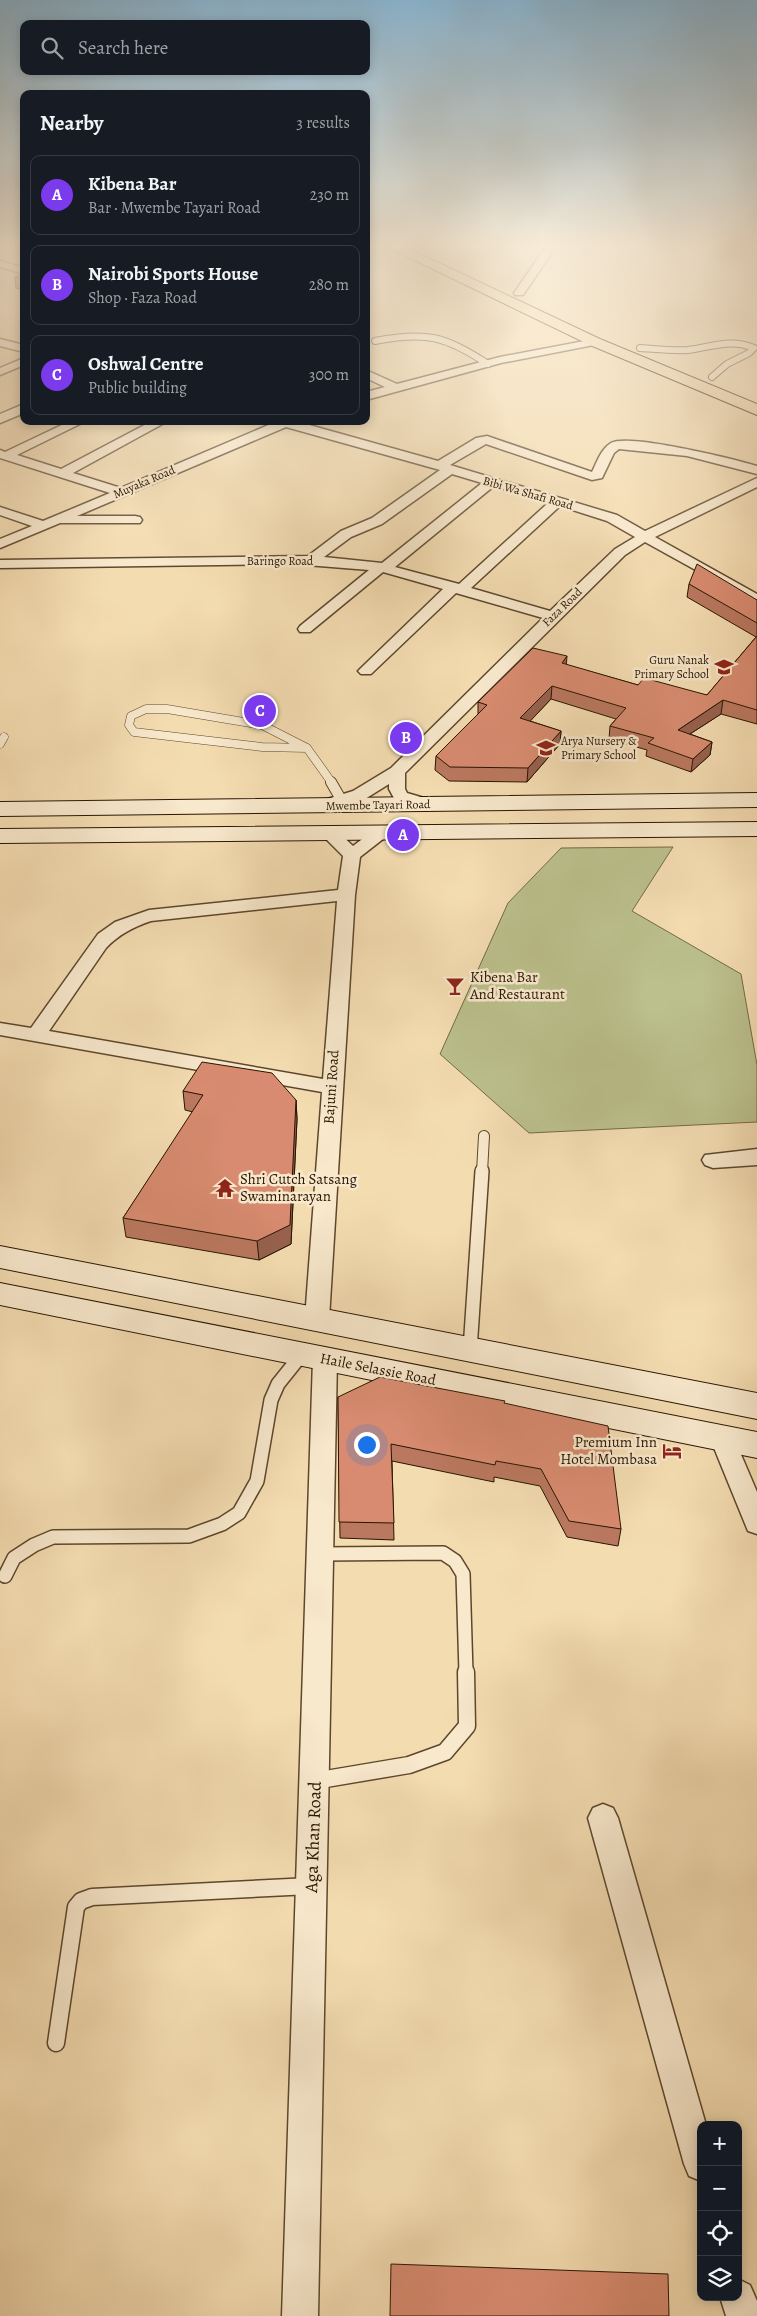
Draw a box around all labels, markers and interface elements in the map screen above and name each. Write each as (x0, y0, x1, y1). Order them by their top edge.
search box (20, 20, 370, 75)
icon: search (38, 34, 66, 62)
text: Search here (78, 35, 168, 61)
text: Nearby (40, 109, 103, 137)
text: 3 results (296, 112, 350, 134)
text: Kibena Bar (88, 171, 177, 197)
text: A (52, 184, 62, 206)
text: 230 m (310, 184, 349, 206)
text: Bar · Mwembe Tayari Road (88, 197, 260, 219)
text: Nairobi Sports House (88, 261, 258, 287)
text: B (52, 274, 62, 296)
text: 280 m (309, 274, 349, 296)
text: Shop · Faza Road (88, 287, 197, 309)
text: Oshwal Centre (88, 351, 203, 377)
text: C (52, 364, 62, 386)
text: 300 m (309, 364, 349, 386)
text: Public building (88, 377, 187, 399)
street label: Muyaka Road (111, 462, 178, 502)
street label: Bibi Wa Shafi Road (481, 472, 575, 514)
street label: Baringo Road (247, 553, 314, 569)
street label: Faza Road (539, 584, 586, 630)
place label: Guru Nanak Primary School (634, 652, 709, 682)
school or university icon: Guru Nanak Primary School (713, 656, 735, 678)
pin: C (244, 692, 276, 730)
pin: B (390, 719, 422, 757)
place label: Arya Nursery & Primary School (560, 733, 637, 763)
school or university icon: Arya Nursery & Primary School (535, 737, 557, 759)
street label: Mwembe Tayari Road (325, 796, 431, 814)
pin: A (387, 816, 419, 854)
place label: Kibena Bar And Restaurant (469, 967, 565, 1004)
bar icon: Kibena Bar And Restaurant (444, 975, 466, 997)
street label: Bajuni Road (318, 1048, 344, 1125)
place label: Shri Cutch Satsang Swaminarayan (240, 1169, 357, 1206)
temple icon: Shri Cutch Satsang Swaminarayan (214, 1177, 236, 1199)
street label: Haile Selassie Road (318, 1348, 439, 1390)
your location (354, 1432, 380, 1458)
place label: Premium Inn Hotel Mombasa (560, 1432, 657, 1469)
hotel icon: Premium Inn Hotel Mombasa (661, 1440, 683, 1462)
street label: Aga Khan Road (299, 1781, 327, 1894)
map controls (697, 2121, 742, 2301)
button: + (697, 2121, 742, 2166)
button: − (697, 2166, 742, 2211)
button: locate (697, 2211, 742, 2256)
button: layers (697, 2256, 742, 2301)

